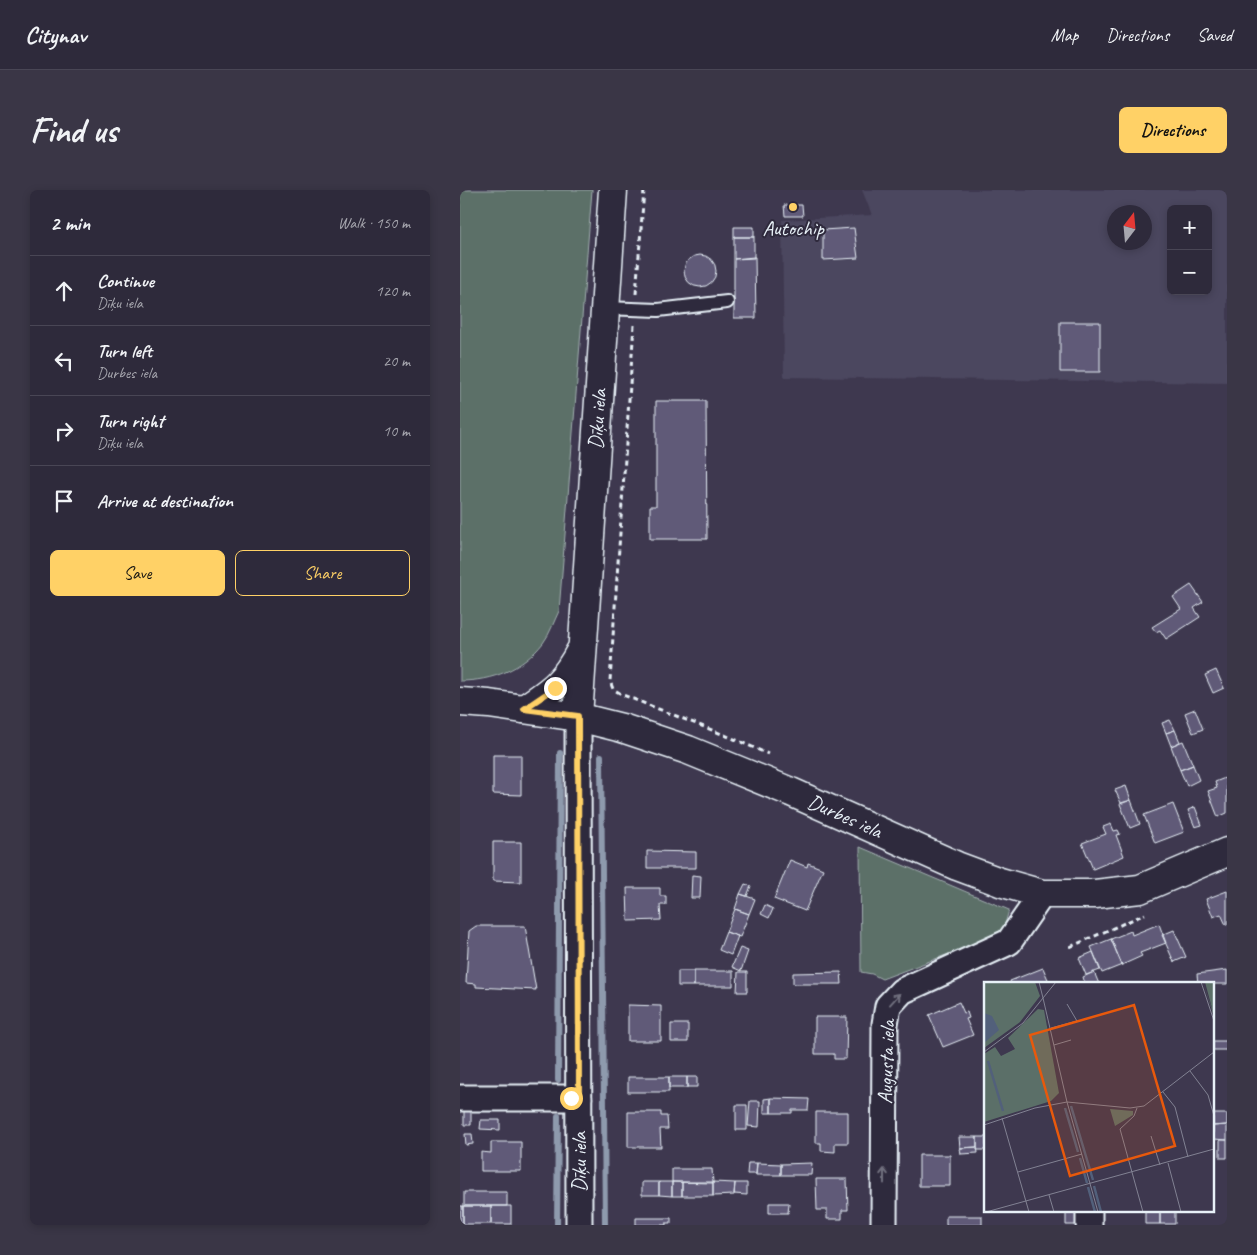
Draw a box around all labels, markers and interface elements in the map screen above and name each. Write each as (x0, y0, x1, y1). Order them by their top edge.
text: Citynav (25, 20, 86, 50)
text: Map (1051, 24, 1078, 46)
text: Directions (1106, 24, 1169, 46)
text: Saved (1197, 24, 1232, 46)
button: Directions (1119, 107, 1227, 153)
text: Find us (30, 108, 117, 153)
marker: Autochip (787, 201, 799, 213)
north arrow (1107, 205, 1152, 250)
map controls (1167, 205, 1212, 295)
button: + (1167, 205, 1212, 250)
text: 2 min (50, 210, 90, 236)
text: Walk · 150 m (338, 213, 410, 233)
place label: Autochip (762, 215, 825, 241)
button: − (1167, 250, 1212, 295)
text: Continue (97, 269, 154, 293)
icon: ahead (50, 277, 78, 305)
text: 120 m (376, 281, 410, 301)
text: Dīķu iela (97, 293, 143, 313)
text: Turn left (97, 339, 152, 363)
icon: left (50, 347, 78, 375)
text: 20 m (383, 351, 410, 371)
text: Durbes iela (97, 363, 157, 383)
street label: Dīķu iela (582, 386, 612, 450)
text: Turn right (97, 409, 164, 433)
icon: right (50, 417, 78, 445)
text: 10 m (383, 421, 410, 441)
text: Dīķu iela (97, 433, 143, 453)
icon: arrive (50, 487, 78, 515)
text: Arrive at destination (97, 489, 233, 513)
button: Save (50, 550, 225, 596)
button: Share (235, 550, 410, 596)
route end (544, 677, 567, 700)
street label: Durbes iela (804, 788, 888, 845)
inset map (984, 982, 1214, 1212)
one-way arrow (889, 993, 901, 1006)
street label: Augusta iela (872, 1017, 901, 1104)
route start (560, 1087, 583, 1110)
street label: Dīķu iela (566, 1130, 592, 1192)
one-way arrow (879, 1169, 889, 1185)

